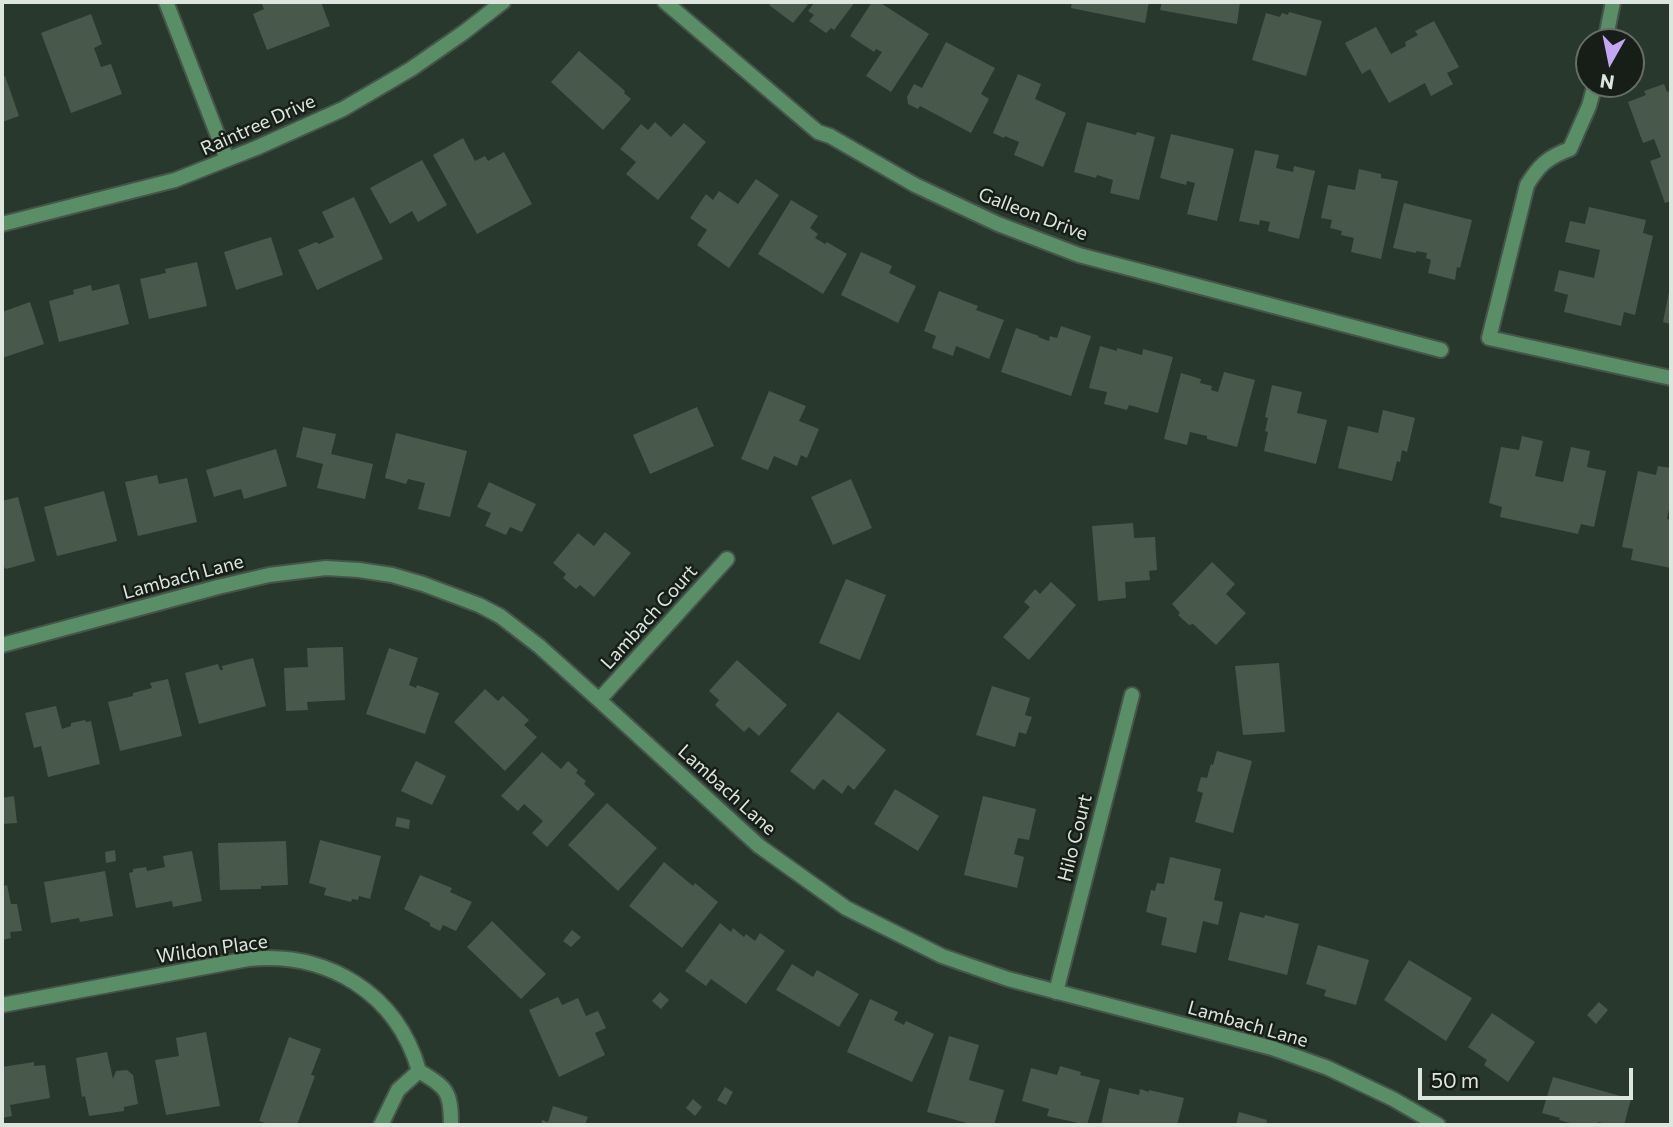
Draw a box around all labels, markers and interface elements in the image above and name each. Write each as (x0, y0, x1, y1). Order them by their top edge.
north arrow (1575, 28, 1645, 98)
text: N (1598, 70, 1616, 95)
street label: Raintree Drive (197, 90, 319, 160)
street label: Galleon Drive (975, 183, 1091, 245)
street label: Lambach Lane (120, 550, 246, 604)
street label: Lambach Court (596, 560, 702, 674)
street label: Lambach Lane (673, 740, 781, 840)
street label: Hilo Court (1053, 792, 1097, 884)
street label: Wildon Place (155, 930, 269, 968)
street label: Lambach Lane (1185, 996, 1311, 1052)
scale bar (1421, 1054, 1636, 1098)
text: 50 m (1431, 1067, 1479, 1092)

